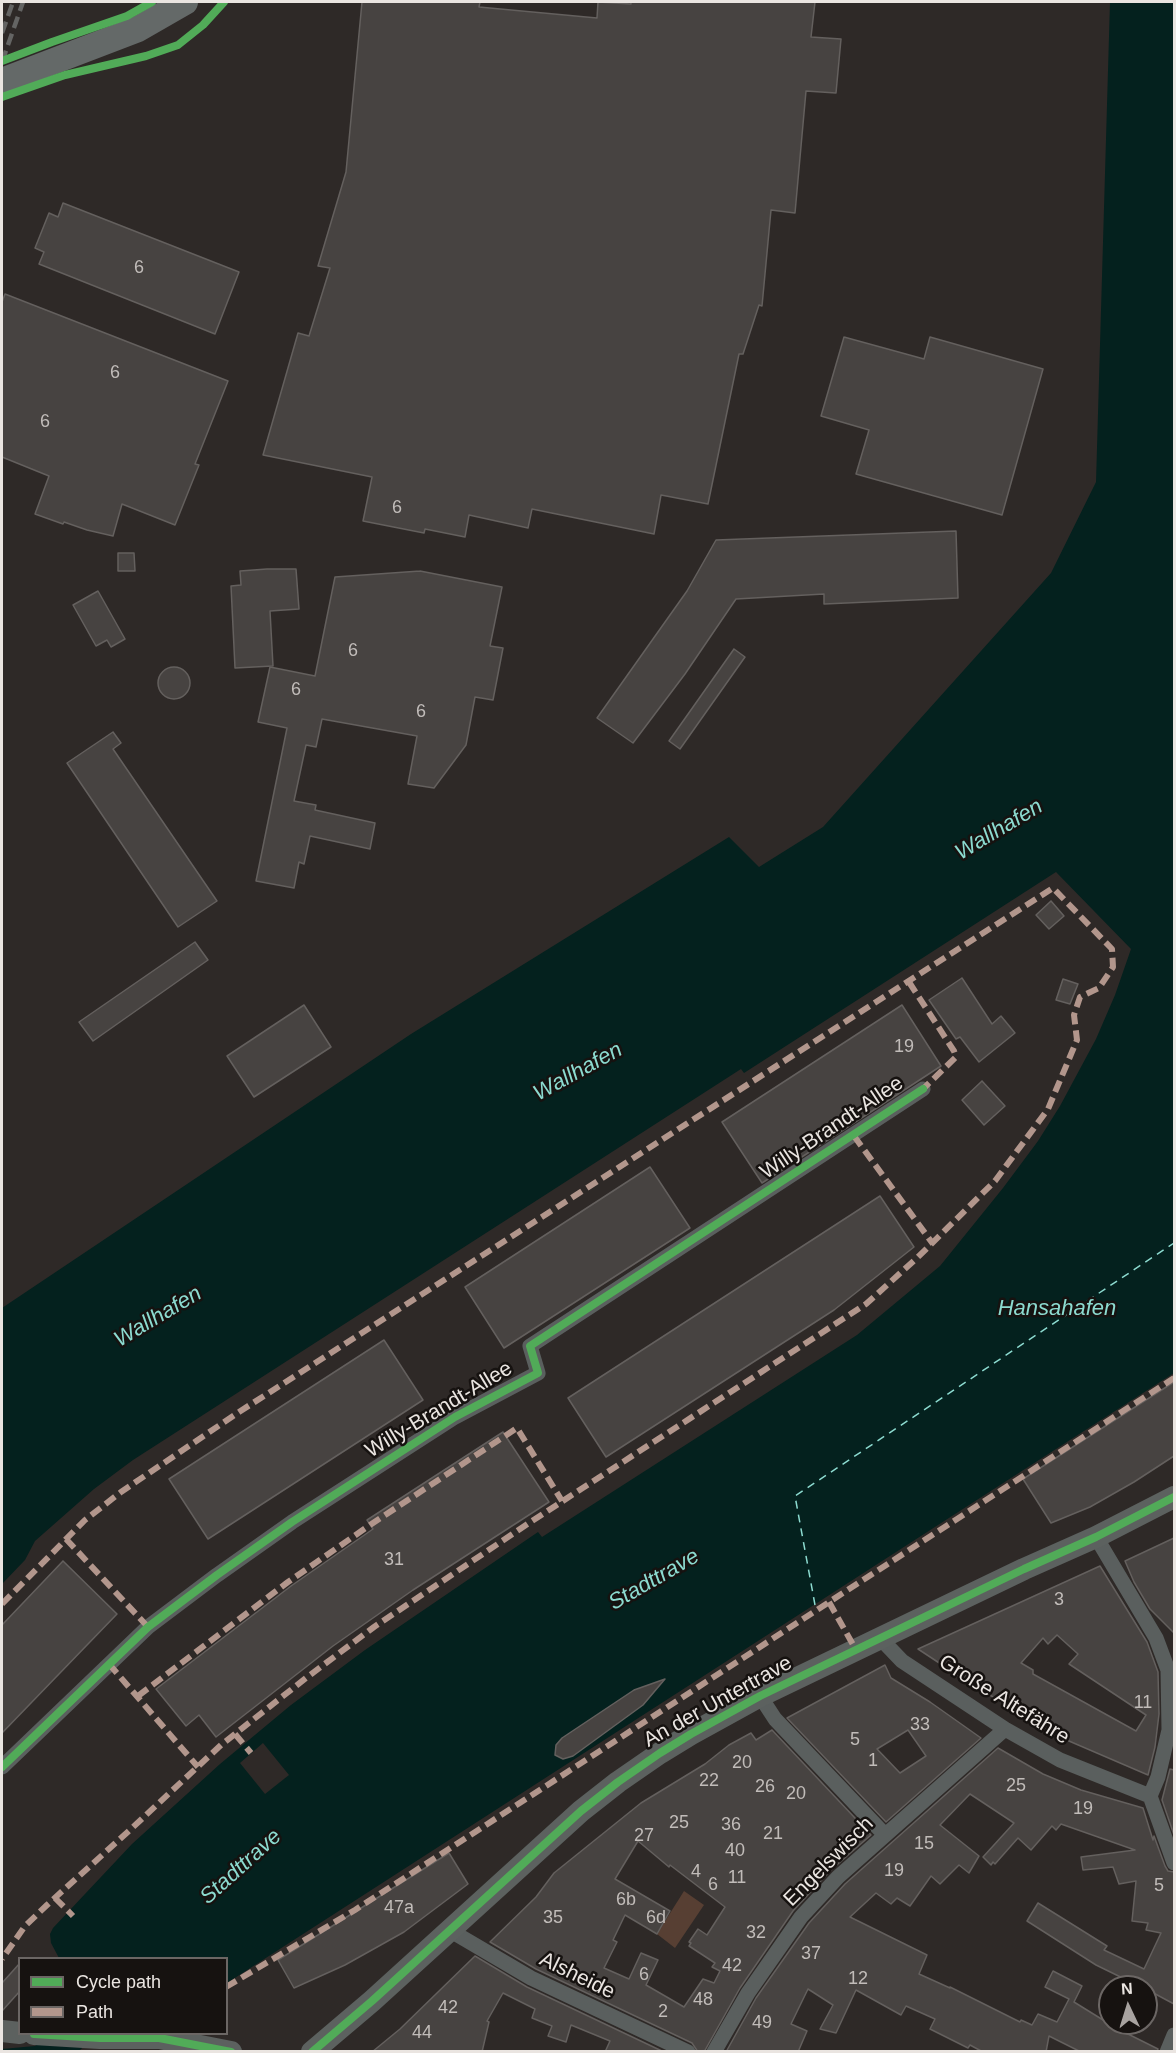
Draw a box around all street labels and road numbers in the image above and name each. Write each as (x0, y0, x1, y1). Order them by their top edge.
street label: Willy-Brandt-Allee (756, 1071, 908, 1185)
street label: Willy-Brandt-Allee (361, 1356, 517, 1464)
street label: Große Altefähre (934, 1650, 1074, 1750)
street label: An der Untertrave (639, 1651, 797, 1753)
street label: Engelswisch (779, 1812, 879, 1912)
street label: Alsheide (535, 1947, 619, 2005)

